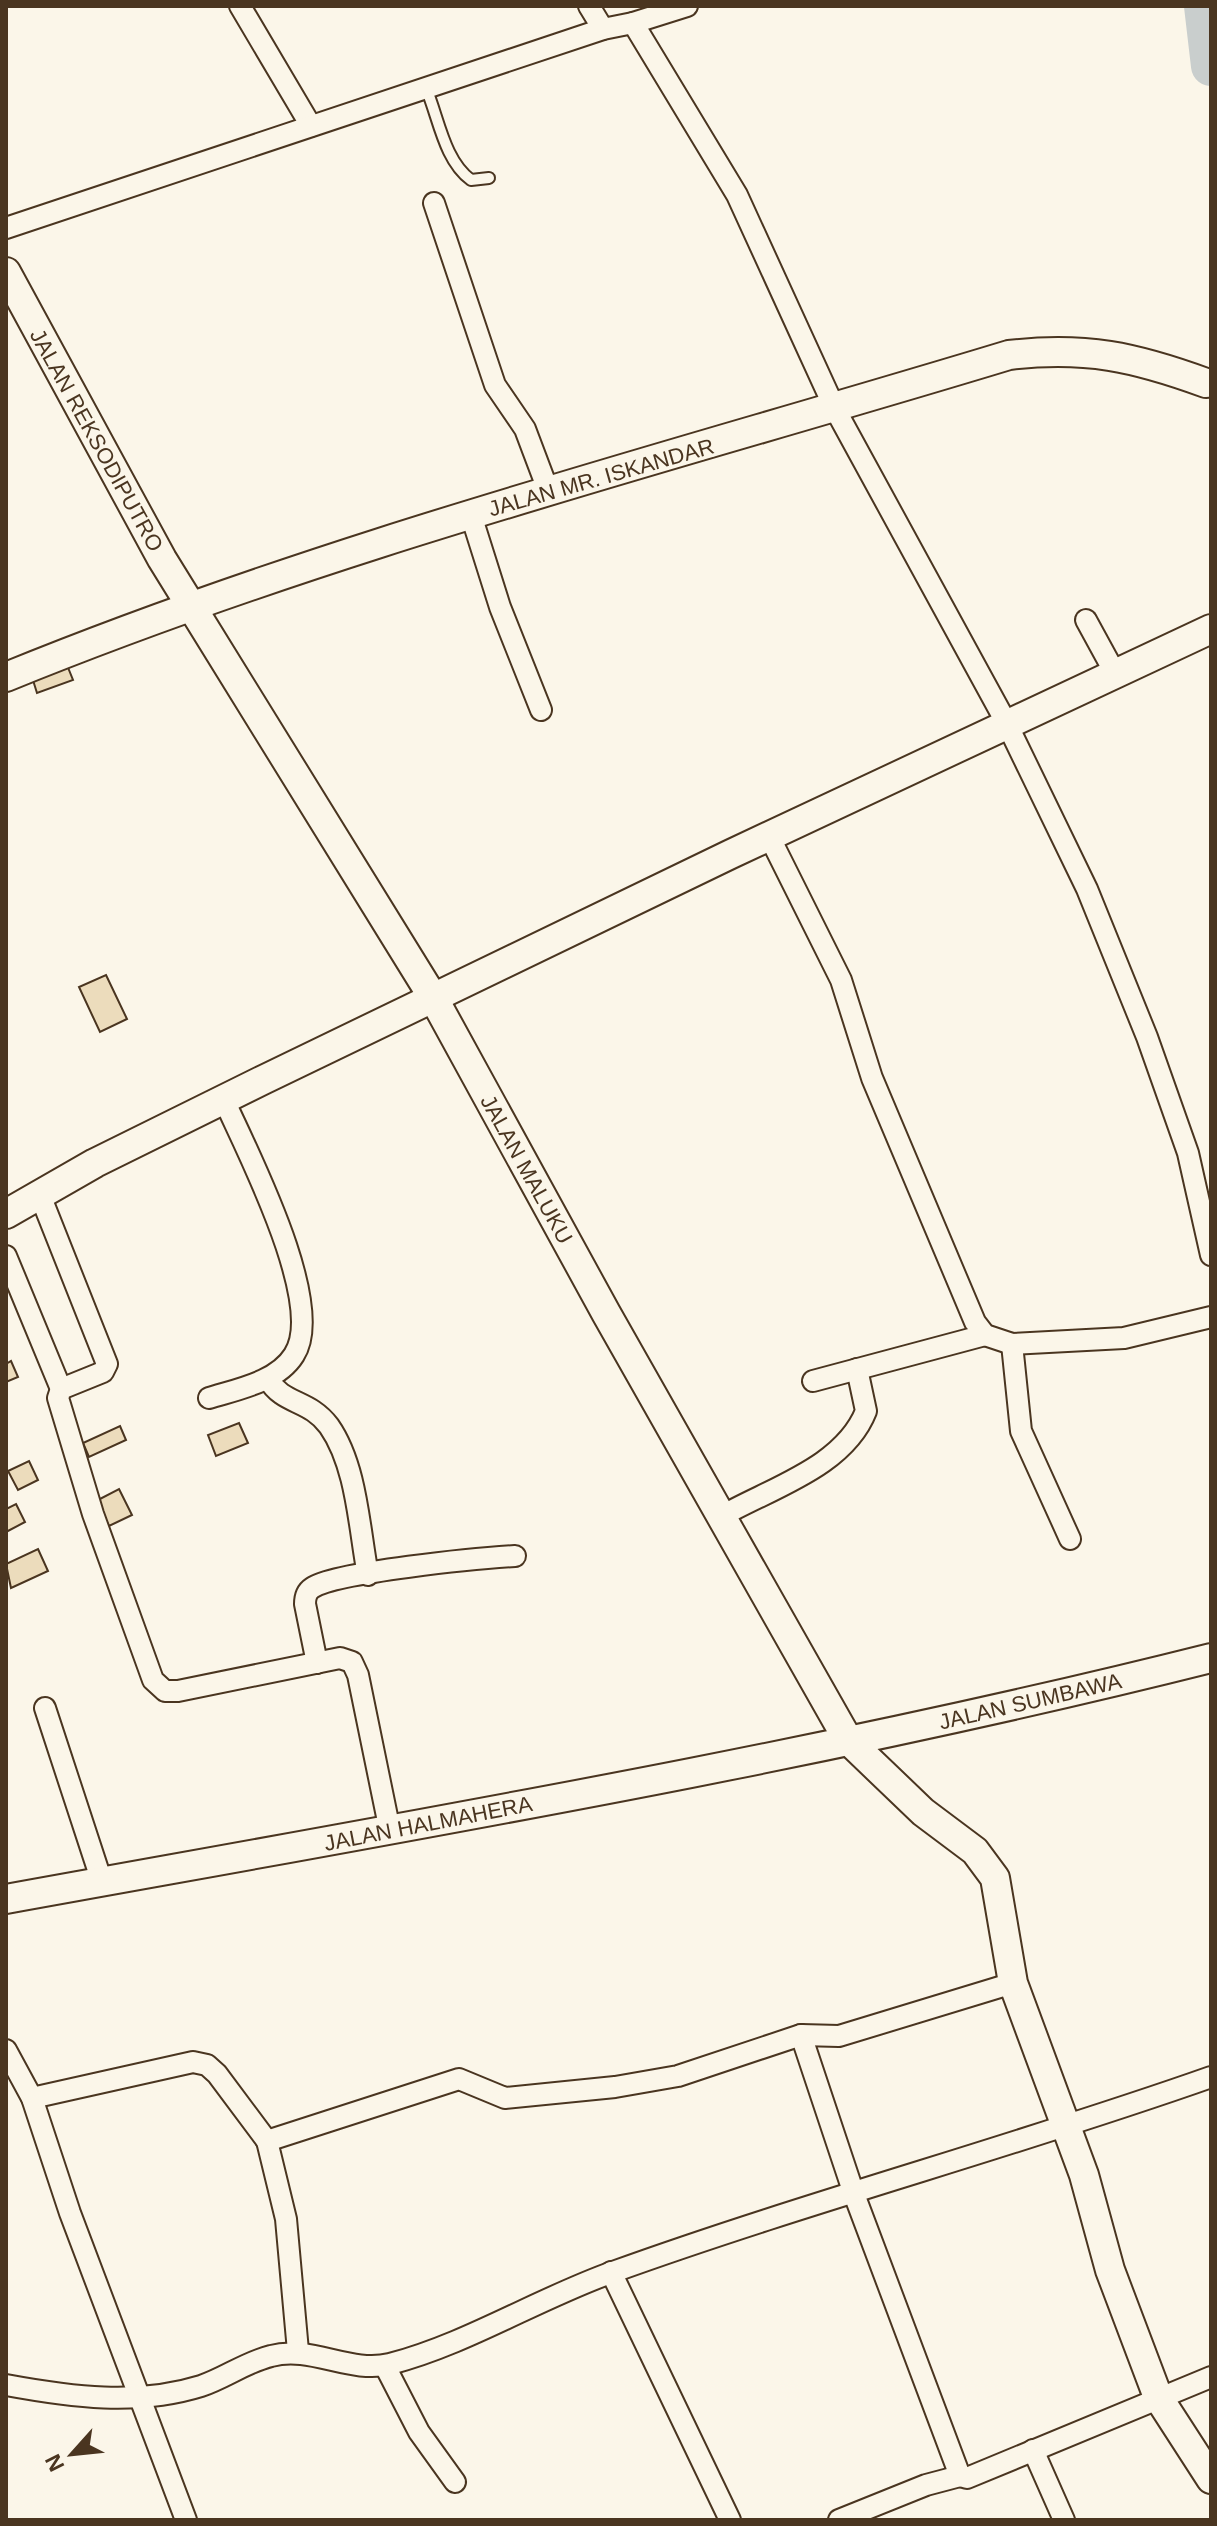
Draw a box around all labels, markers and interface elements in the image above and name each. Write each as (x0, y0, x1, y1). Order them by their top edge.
street label: JALAN REKSODIPUTRO (25, 325, 168, 556)
street label: JALAN MR. ISKANDAR (485, 433, 717, 522)
street label: JALAN MALUKU (475, 1090, 578, 1248)
street label: JALAN SUMBAWA (936, 1668, 1124, 1735)
street label: JALAN HALMAHERA (322, 1791, 535, 1856)
north arrow (32, 2414, 112, 2494)
text: N (40, 2450, 69, 2476)

